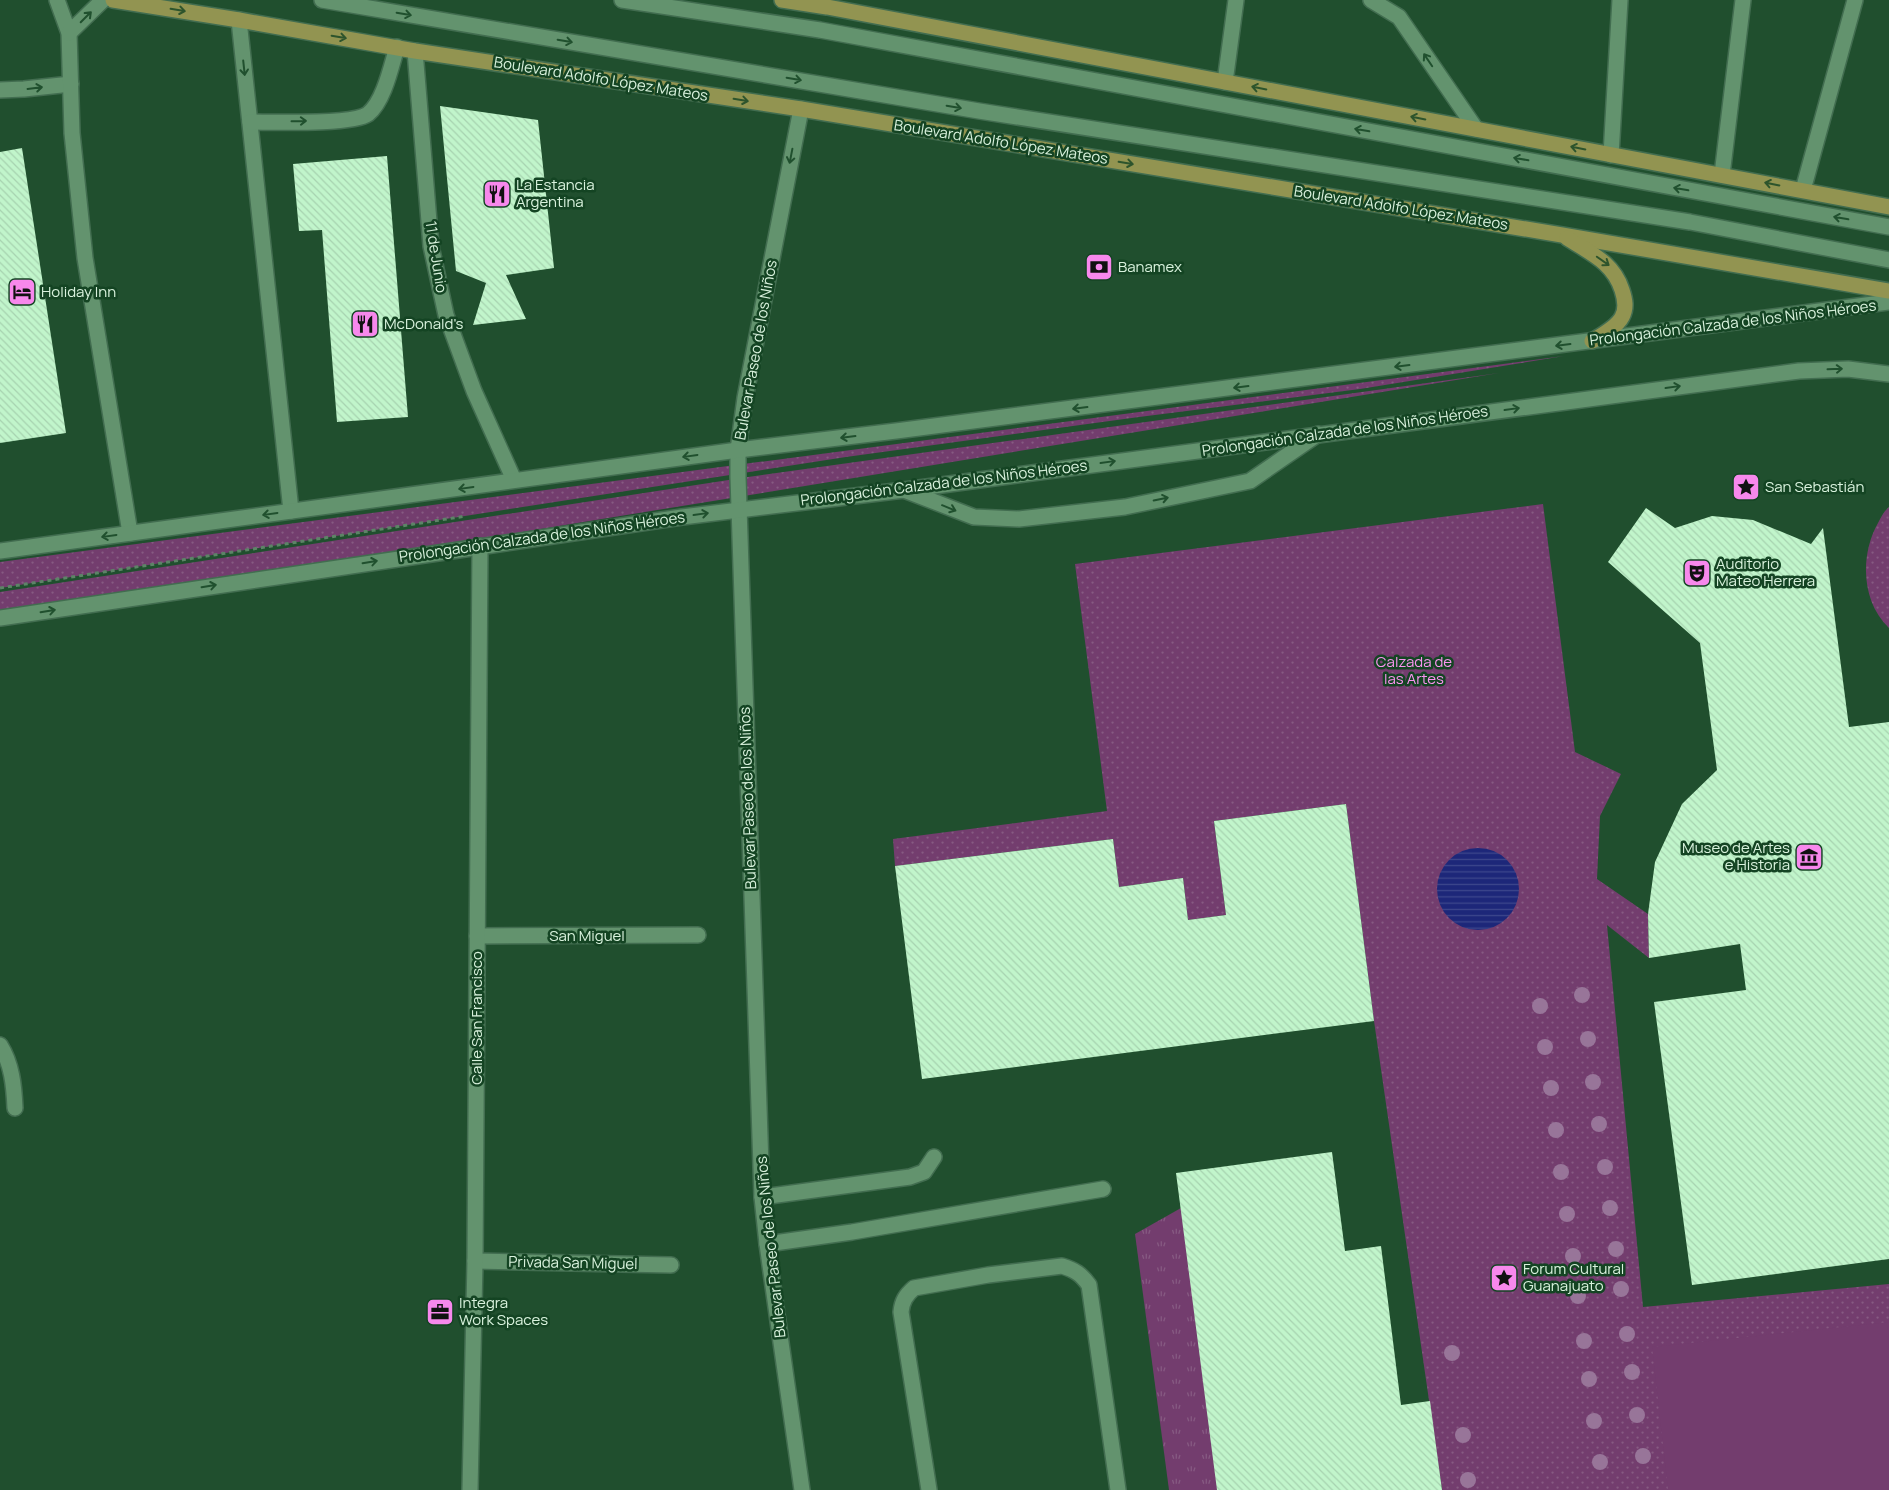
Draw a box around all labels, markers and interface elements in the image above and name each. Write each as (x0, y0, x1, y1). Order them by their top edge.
one-way arrow (170, 5, 186, 15)
one-way arrow (396, 9, 412, 19)
one-way arrow (80, 11, 92, 23)
one-way arrow (330, 33, 346, 43)
one-way arrow (556, 36, 572, 46)
street label: Boulevard Adolfo López Mateos (493, 51, 710, 106)
one-way arrow (1423, 53, 1434, 67)
one-way arrow (239, 60, 249, 76)
one-way arrow (786, 75, 802, 85)
one-way arrow (27, 83, 43, 93)
one-way arrow (1251, 83, 1267, 93)
one-way arrow (733, 95, 749, 105)
one-way arrow (946, 102, 962, 112)
one-way arrow (1411, 113, 1427, 123)
street label: Boulevard Adolfo López Mateos (893, 114, 1110, 169)
one-way arrow (290, 116, 306, 126)
one-way arrow (1354, 124, 1370, 134)
one-way arrow (1571, 143, 1587, 153)
one-way arrow (786, 148, 796, 164)
one-way arrow (1514, 154, 1530, 164)
one-way arrow (1118, 158, 1134, 168)
place label: La Estancia Argentina (516, 174, 595, 212)
restaurant icon: La Estancia Argentina (482, 179, 512, 209)
one-way arrow (1765, 179, 1781, 189)
street label: Boulevard Adolfo López Mateos (1293, 180, 1510, 235)
one-way arrow (1674, 183, 1690, 193)
one-way arrow (1833, 213, 1849, 223)
street label: 11 de Junio (420, 219, 453, 294)
bank icon: Banamex (1084, 252, 1114, 282)
place label: Banamex (1118, 256, 1182, 277)
one-way arrow (1595, 256, 1609, 266)
street label: Bulevar Paseo de los Niños (729, 258, 782, 442)
hotel icon: Holiday Inn (7, 277, 37, 307)
place label: Holiday Inn (41, 281, 116, 302)
street label: Prolongación Calzada de los Niños Héroes (1588, 294, 1878, 351)
restaurant icon: McDonald's (350, 309, 380, 339)
place label: McDonald's (384, 313, 463, 334)
one-way arrow (1555, 340, 1571, 350)
one-way arrow (1394, 361, 1410, 371)
one-way arrow (1827, 365, 1843, 374)
one-way arrow (1233, 382, 1249, 392)
one-way arrow (1665, 382, 1681, 392)
street label: Prolongación Calzada de los Niños Héroes (1201, 400, 1489, 461)
one-way arrow (1072, 403, 1088, 413)
one-way arrow (1504, 403, 1520, 413)
one-way arrow (840, 432, 856, 442)
one-way arrow (682, 452, 698, 462)
street label: Prolongación Calzada de los Niños Héroes (799, 454, 1089, 511)
one-way arrow (1100, 457, 1116, 467)
place icon: San Sebastián (1731, 472, 1761, 502)
place label: San Sebastián (1765, 476, 1864, 497)
one-way arrow (458, 483, 474, 493)
one-way arrow (1152, 494, 1168, 503)
one-way arrow (941, 503, 956, 513)
street label: Prolongación Calzada de los Niños Héroes (398, 506, 686, 567)
one-way arrow (262, 509, 278, 519)
one-way arrow (693, 509, 709, 519)
one-way arrow (101, 531, 117, 541)
place label: Auditorio Mateo Herrera (1716, 553, 1815, 591)
one-way arrow (361, 557, 377, 567)
theatre icon: Auditorio Mateo Herrera (1682, 558, 1712, 588)
one-way arrow (201, 581, 217, 591)
one-way arrow (40, 605, 56, 615)
park label: Calzada de las Artes (1376, 651, 1452, 689)
street label: Bulevar Paseo de los Niños (734, 706, 761, 890)
place label: Museo de Artes e Historia (1682, 837, 1790, 875)
museum icon: Museo de Artes e Historia (1794, 842, 1824, 872)
street label: San Miguel (549, 925, 625, 946)
street label: Calle San Francisco (466, 951, 487, 1085)
street label: Bulevar Paseo de los Niños (750, 1155, 790, 1339)
street label: Privada San Miguel (508, 1251, 638, 1274)
place label: Forum Cultural Guanajuato (1523, 1258, 1624, 1296)
place icon: Forum Cultural Guanajuato (1489, 1263, 1519, 1293)
place label: Integra Work Spaces (459, 1292, 548, 1330)
office icon: Integra Work Spaces (425, 1297, 455, 1327)

